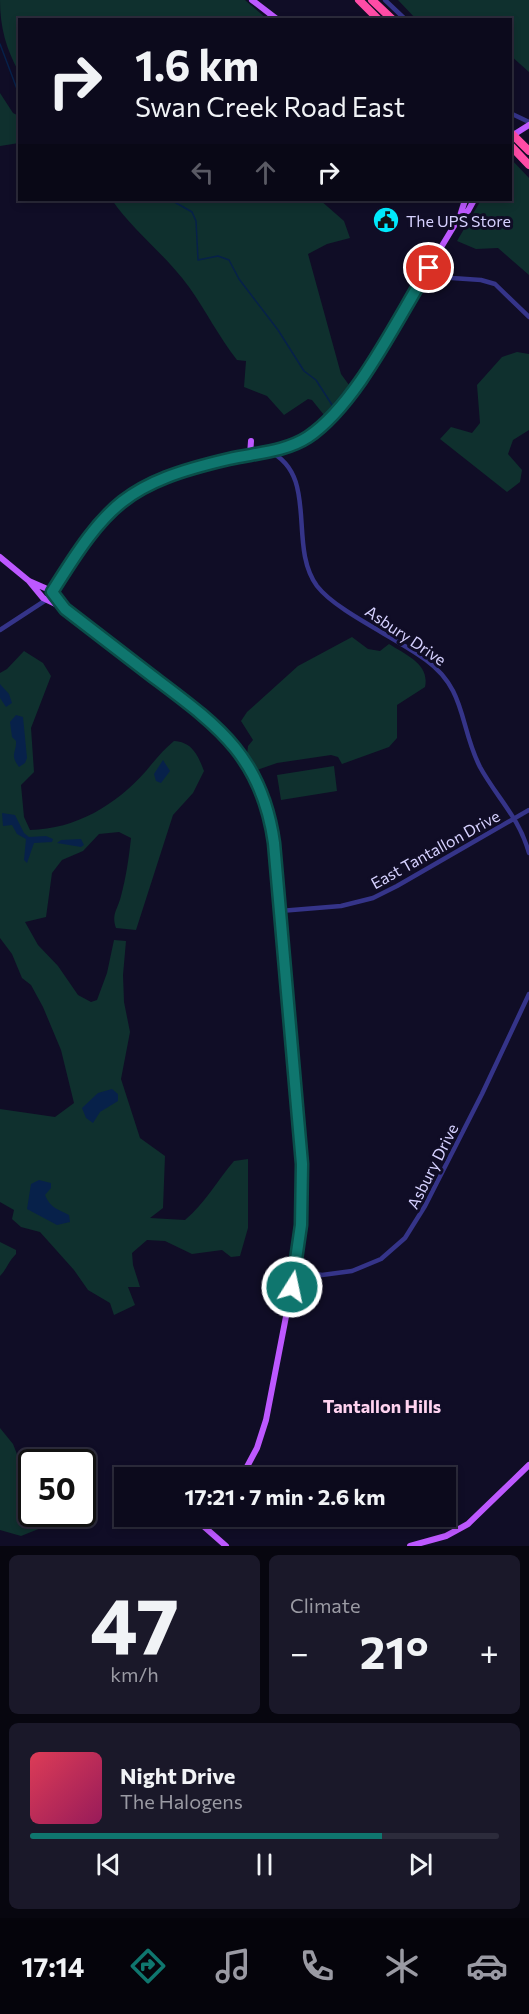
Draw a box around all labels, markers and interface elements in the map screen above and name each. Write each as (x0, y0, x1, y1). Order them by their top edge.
text: 1.6 km (135, 38, 259, 90)
icon: right (36, 42, 114, 120)
text: Swan Creek Road East (135, 90, 405, 123)
icon: left (186, 156, 219, 189)
icon: ahead (249, 156, 282, 189)
icon: right (312, 156, 345, 189)
public building icon: The UPS Store (371, 205, 401, 235)
place label: The UPS Store (406, 211, 511, 230)
pin (403, 242, 454, 293)
icon: arrive (412, 251, 445, 284)
street label: Asbury Drive (362, 601, 450, 669)
street label: East Tantallon Drive (367, 806, 503, 892)
street label: Asbury Drive (402, 1120, 462, 1212)
position arrow (260, 1255, 324, 1319)
district label: Tantallon Hills (323, 1395, 441, 1417)
speed limit sign: 50 (18, 1449, 96, 1527)
text: 17:21 · 7 min · 2.6 km (185, 1483, 385, 1510)
text: 47 (90, 1575, 179, 1670)
text: Climate (290, 1593, 360, 1617)
text: 21° (360, 1623, 429, 1678)
text: − (290, 1631, 309, 1672)
text: + (480, 1631, 499, 1672)
text: km/h (110, 1662, 159, 1686)
text: Night Drive (120, 1762, 235, 1789)
text: The Halogens (120, 1789, 243, 1813)
icon: previous (92, 1848, 125, 1881)
icon: pause (248, 1848, 281, 1881)
icon: next (404, 1848, 437, 1881)
icon: directions (127, 1945, 169, 1987)
icon: music (212, 1945, 254, 1987)
icon: phone (296, 1945, 338, 1987)
icon: climate (381, 1945, 423, 1987)
icon: car (466, 1945, 508, 1987)
text: 17:14 (21, 1950, 84, 1983)

